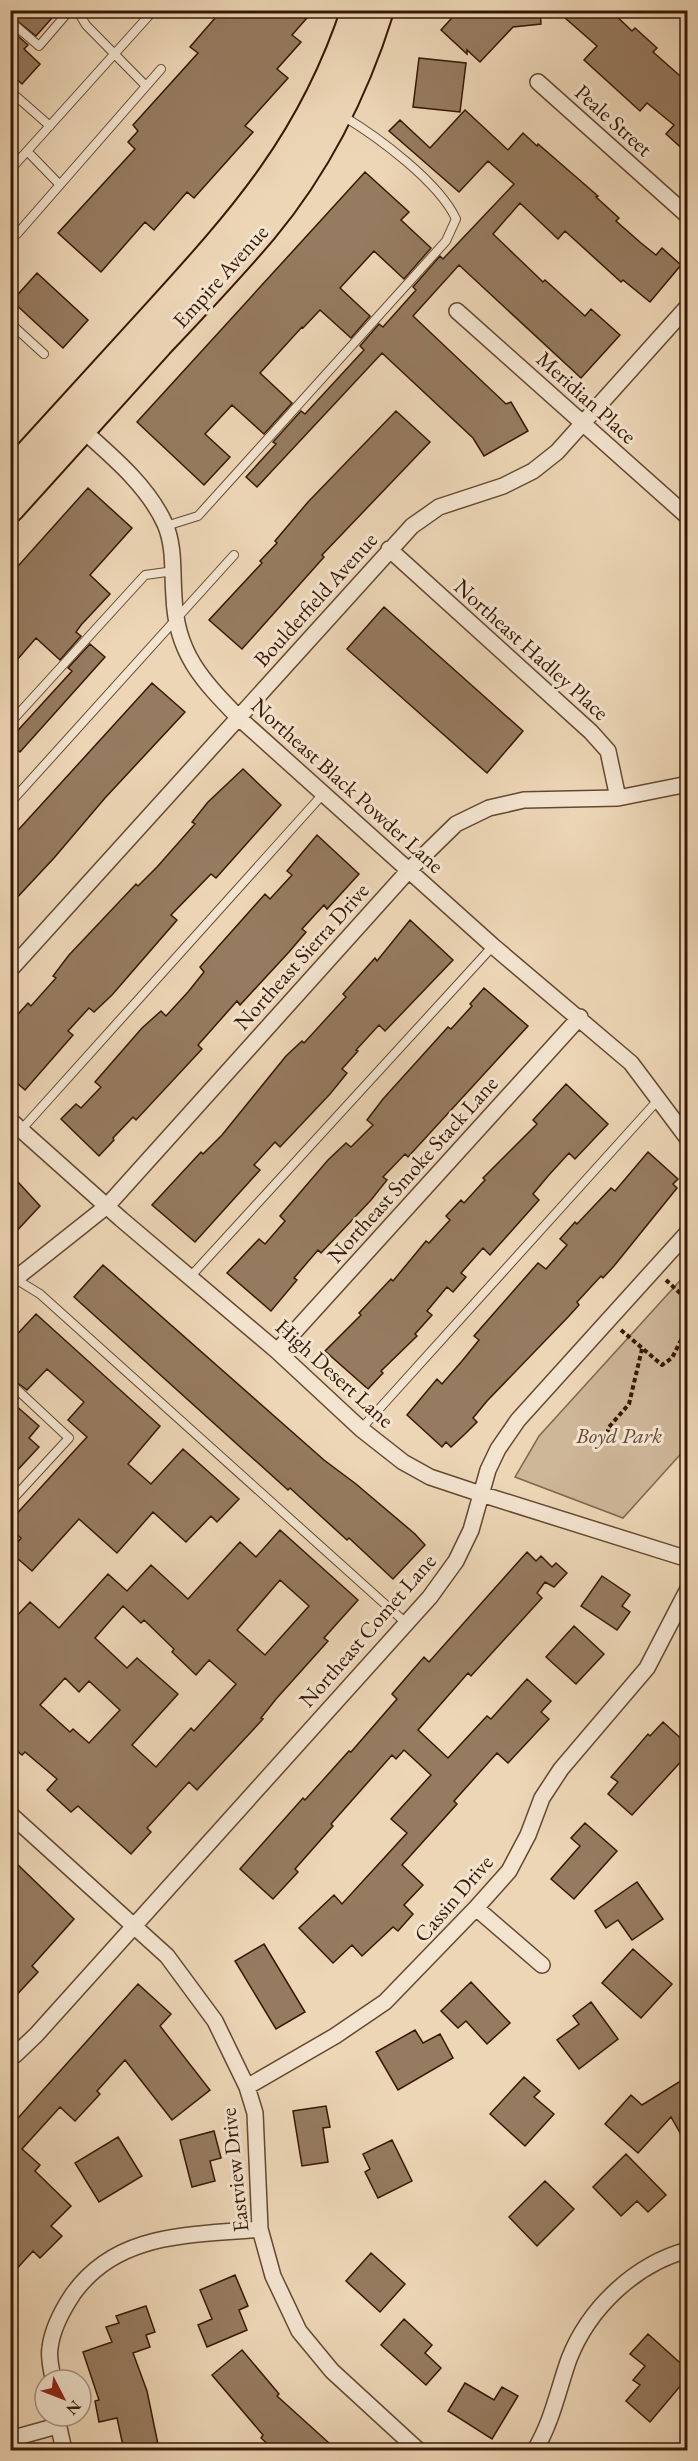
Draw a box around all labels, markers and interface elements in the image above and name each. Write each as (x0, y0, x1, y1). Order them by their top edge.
street label: Peale Street (569, 78, 659, 163)
street label: Empire Avenue (166, 218, 275, 334)
street label: Meridian Place (530, 345, 643, 450)
street label: Boulderfield Avenue (247, 526, 384, 673)
street label: Northeast Hadley Place (448, 572, 615, 727)
street label: Northeast Black Powder Lane (245, 691, 450, 880)
street label: Northeast Sierra Drive (227, 876, 376, 1036)
street label: Northeast Smoke Stack Lane (321, 1069, 504, 1269)
street label: High Desert Lane (269, 1312, 400, 1435)
park label: Boyd Park (575, 1421, 662, 1450)
street label: Northeast Comet Lane (292, 1547, 443, 1713)
street label: Cassin Drive (407, 1848, 500, 1948)
street label: Eastview Drive (214, 2106, 255, 2233)
north arrow (33, 2368, 93, 2428)
text: N (62, 2396, 86, 2420)

